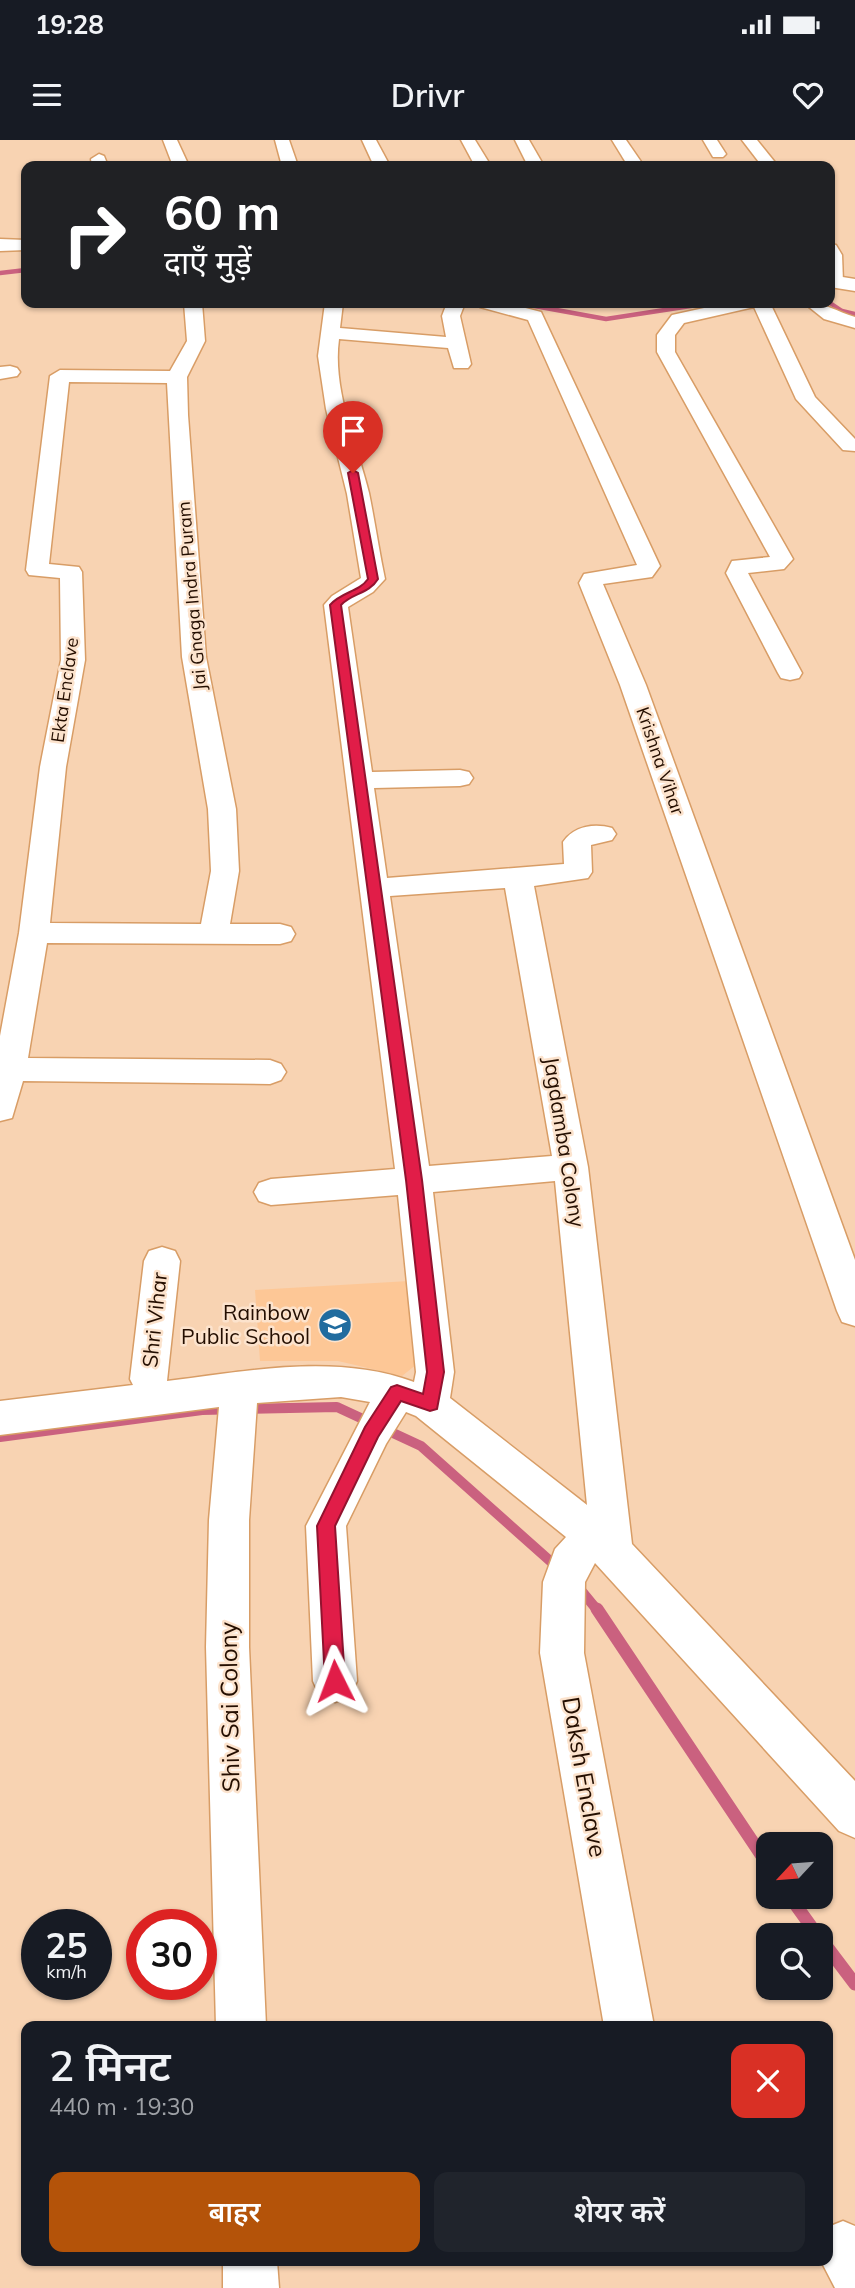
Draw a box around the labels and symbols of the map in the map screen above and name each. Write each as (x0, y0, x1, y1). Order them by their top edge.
pin (323, 401, 383, 473)
street label: Jai Gnaga Indra Puram (172, 501, 211, 691)
street label: Ekta Enclave (46, 636, 83, 744)
street label: Krishna Vihar (631, 704, 690, 818)
street label: Jagdamba Colony (539, 1055, 591, 1229)
street label: Shri Vihar (136, 1271, 172, 1369)
place label: Rainbow Public School (181, 1299, 310, 1349)
school or university icon: Rainbow Public School (316, 1306, 354, 1344)
street label: Shiv Sai Colony (213, 1621, 245, 1792)
position arrow (298, 1644, 372, 1718)
street label: Daksh Enclave (556, 1694, 614, 1859)
north arrow (756, 1832, 833, 1909)
speed limit sign: 30 (126, 1909, 217, 2000)

